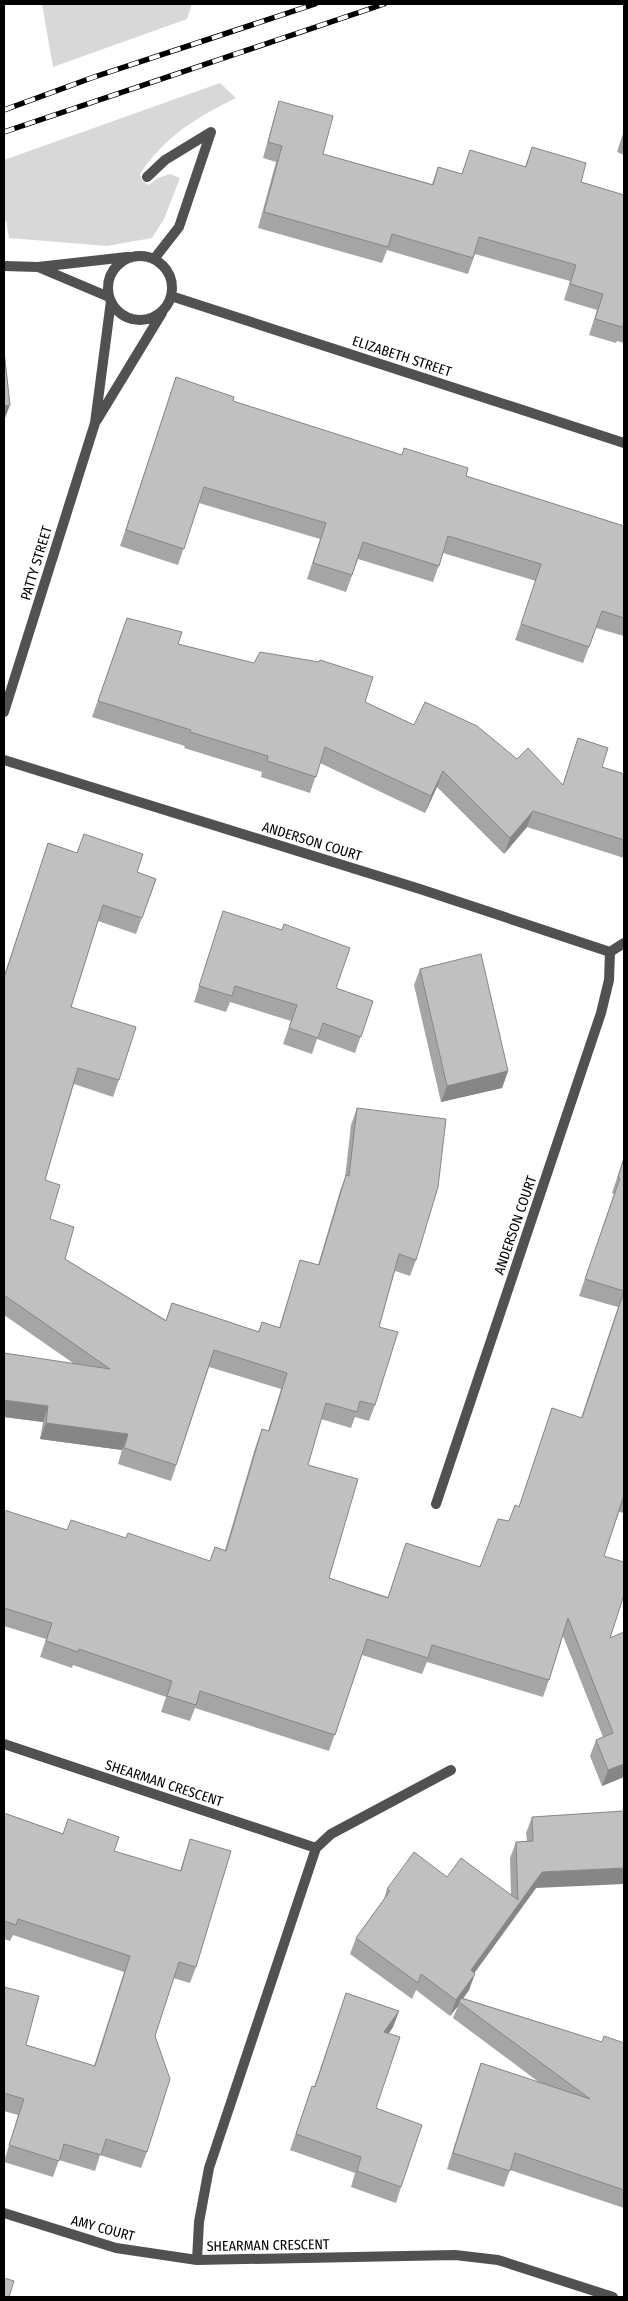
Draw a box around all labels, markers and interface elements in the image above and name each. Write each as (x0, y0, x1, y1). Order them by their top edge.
street label: ELIZABETH STREET (350, 332, 454, 381)
street label: PATTY STREET (17, 523, 56, 602)
street label: ANDERSON COURT (260, 818, 364, 865)
street label: ANDERSON COURT (491, 1173, 540, 1277)
street label: SHEARMAN CRESCENT (103, 1756, 225, 1811)
street label: AMY COURT (69, 2212, 137, 2245)
street label: SHEARMAN CRESCENT (206, 2236, 330, 2255)

